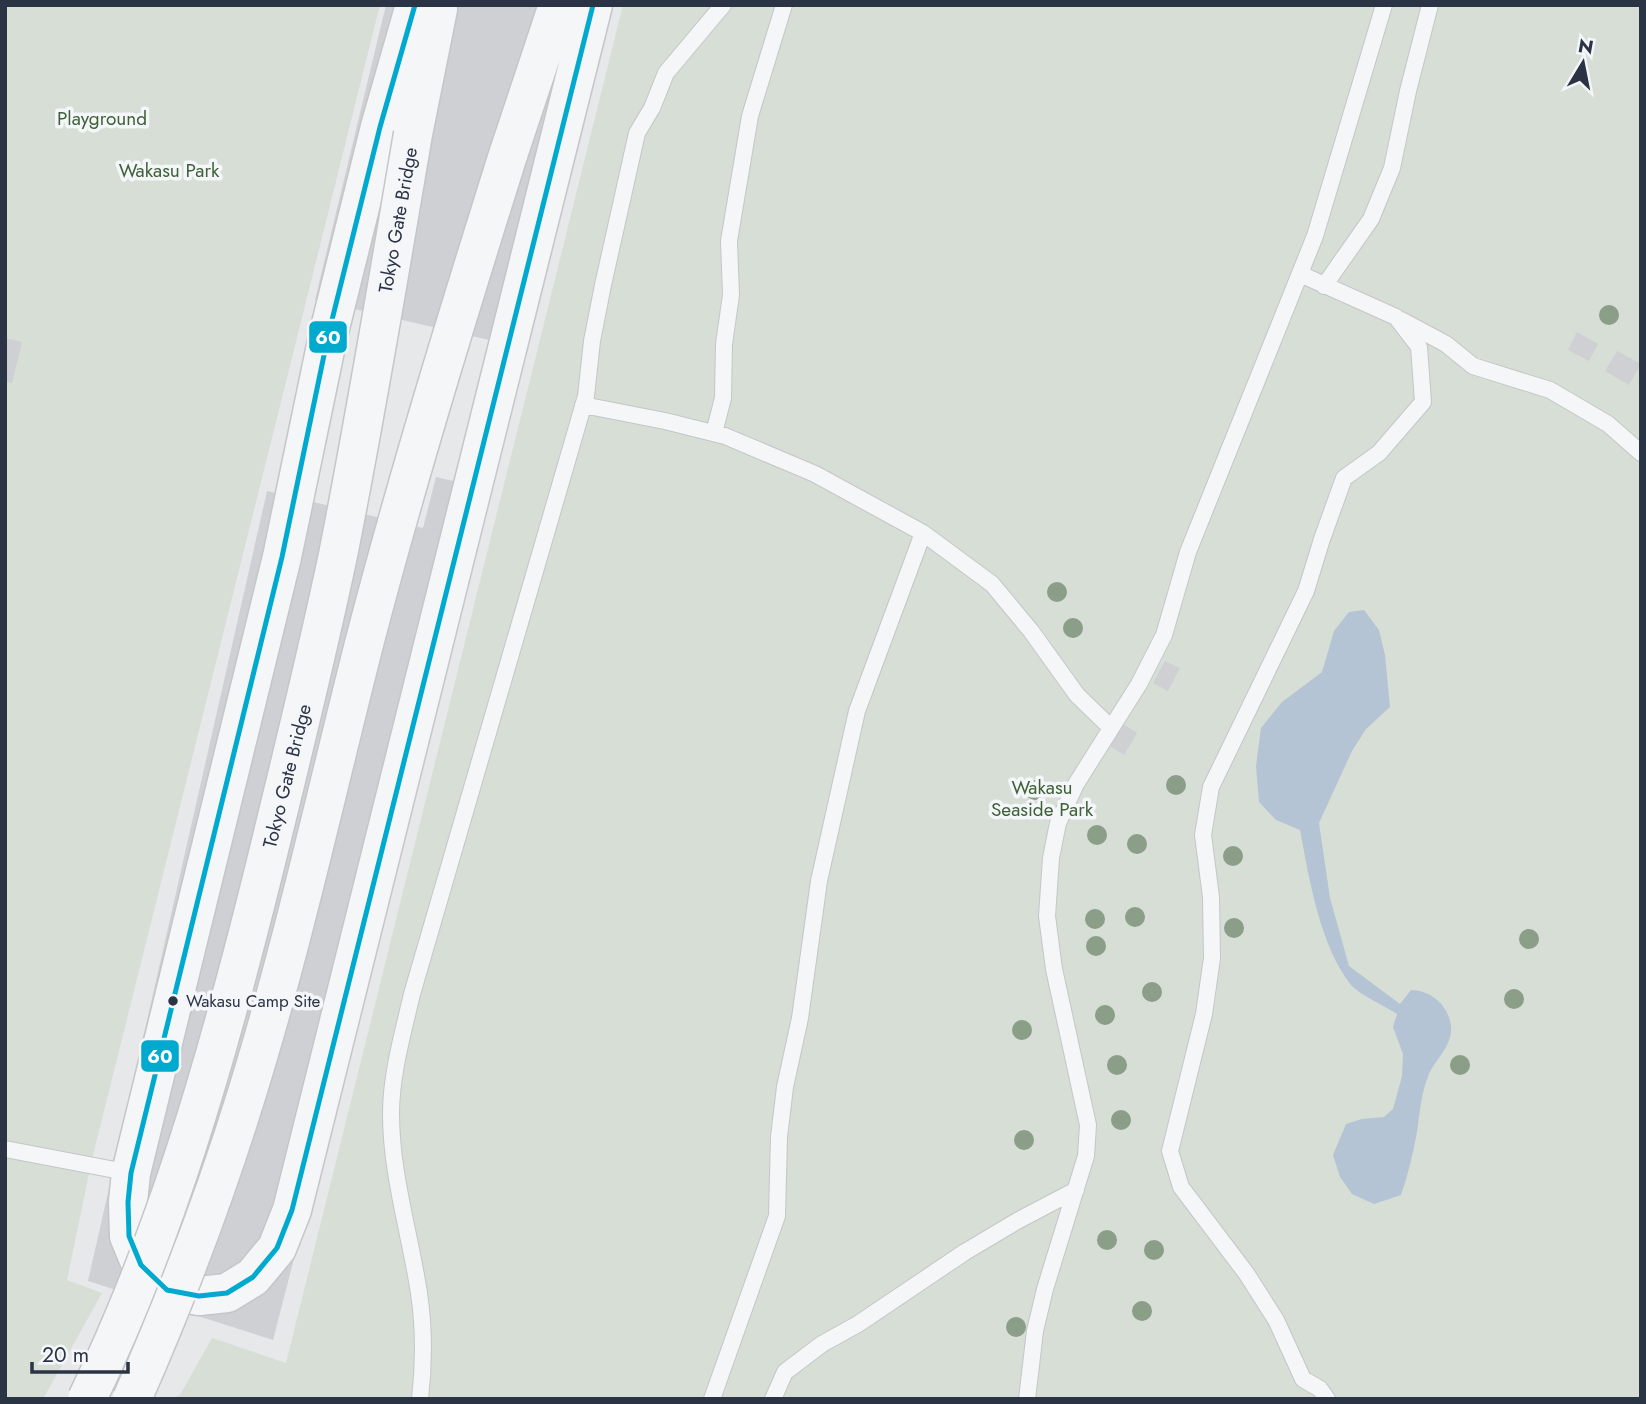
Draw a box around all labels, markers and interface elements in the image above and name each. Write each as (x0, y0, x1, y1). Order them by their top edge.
north arrow (1548, 28, 1618, 98)
text: N (1576, 32, 1596, 61)
park label: Playground (57, 105, 147, 132)
street label: Tokyo Gate Bridge (372, 145, 424, 295)
park label: Wakasu Park (119, 157, 220, 184)
line badge: 60 (308, 320, 348, 354)
text: 60 (315, 324, 341, 351)
street label: Tokyo Gate Bridge (256, 701, 318, 851)
park label: Wakasu Seaside Park (991, 774, 1094, 823)
place label: Wakasu Camp Site (186, 989, 321, 1013)
marker: Wakasu Camp Site (166, 994, 180, 1008)
line badge: 60 (140, 1039, 180, 1073)
text: 60 (147, 1043, 173, 1070)
scale bar (32, 1330, 128, 1374)
text: 20 m (42, 1340, 89, 1370)

